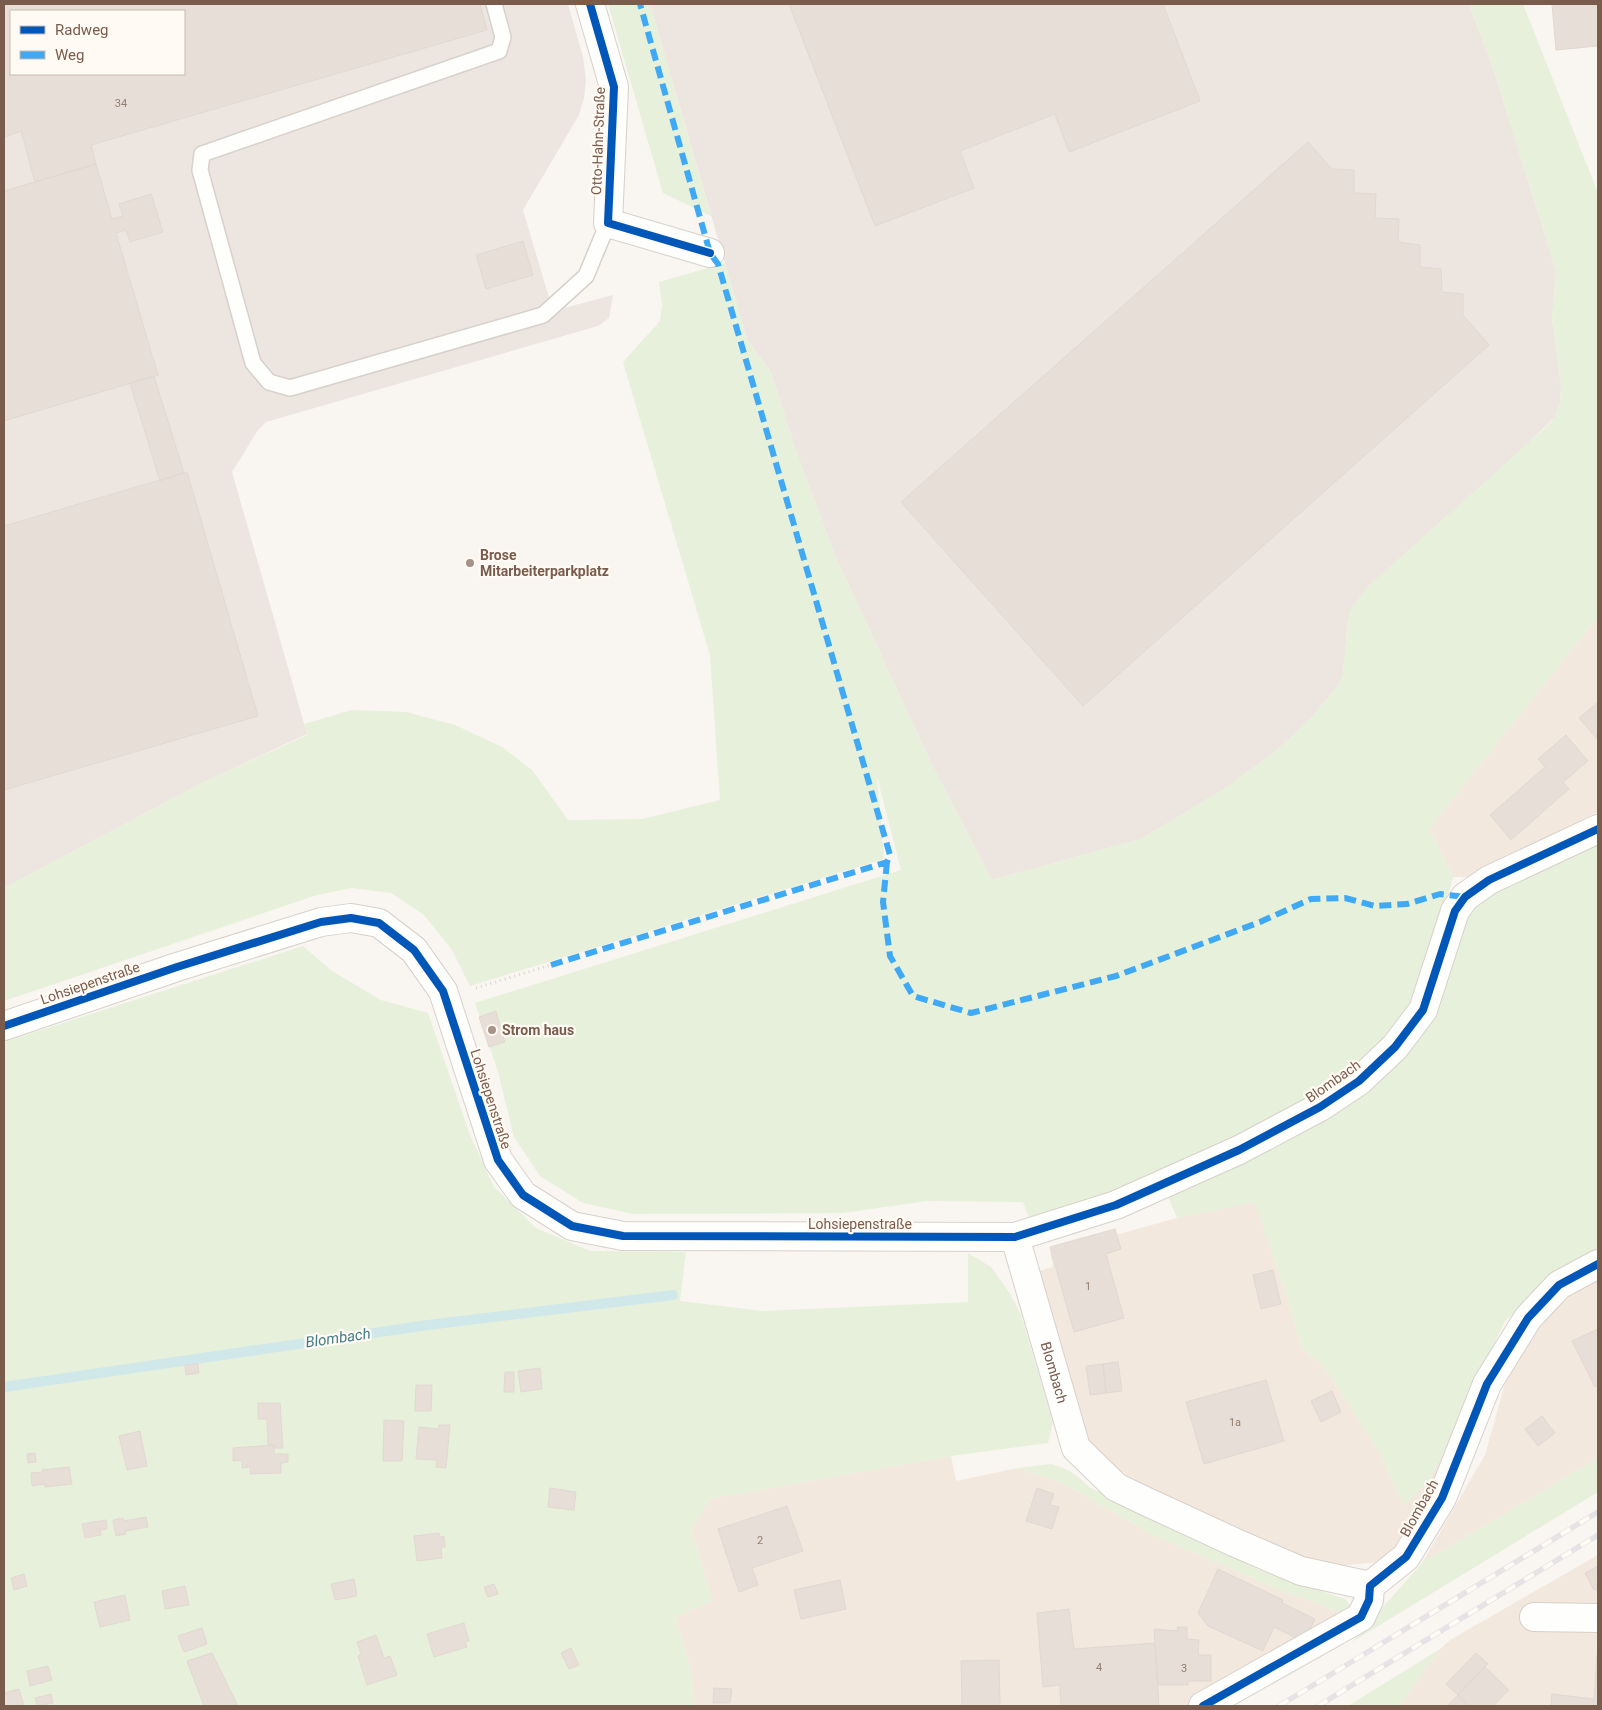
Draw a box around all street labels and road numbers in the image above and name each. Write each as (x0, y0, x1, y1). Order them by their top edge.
street label: Otto-Hahn-Straße (588, 87, 608, 195)
street label: Lohsiepenstraße (38, 959, 142, 1007)
street label: Lohsiepenstraße (467, 1047, 515, 1151)
street label: Blombach (1303, 1056, 1363, 1106)
street label: Lohsiepenstraße (808, 1216, 912, 1232)
street label: Blombach (1038, 1340, 1071, 1405)
street label: Blombach (1397, 1477, 1441, 1539)

